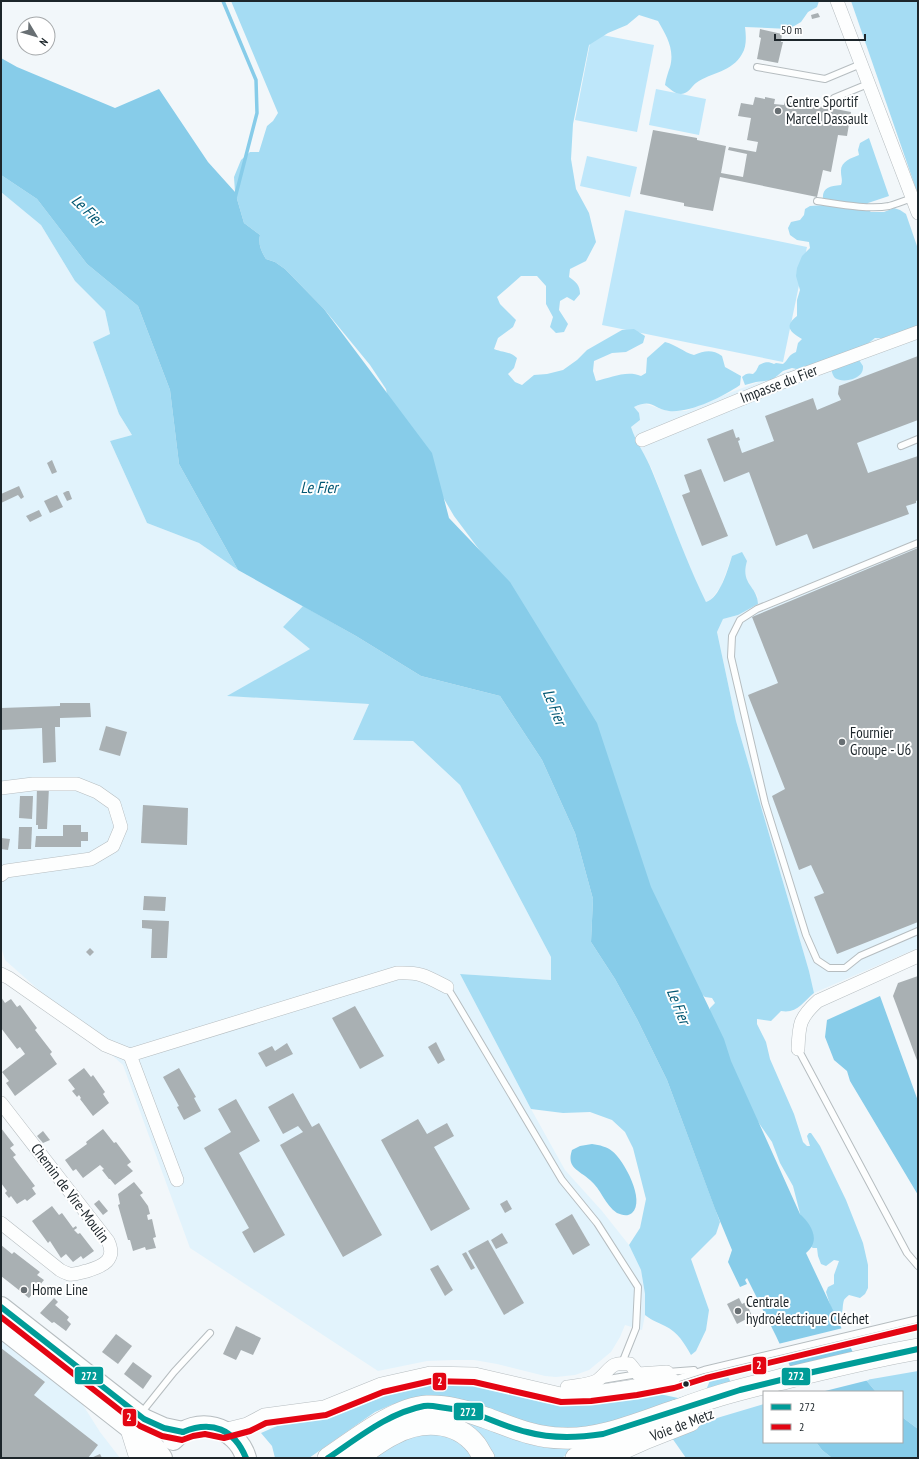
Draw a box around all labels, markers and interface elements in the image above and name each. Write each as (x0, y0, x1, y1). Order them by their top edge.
north arrow (16, 16, 56, 56)
scale bar (775, 16, 865, 42)
text: 50 m (781, 22, 802, 37)
text: N (37, 36, 51, 49)
place label: Centre Sportif Marcel Dassault (786, 92, 868, 128)
marker: Centre Sportif Marcel Dassault (773, 106, 783, 116)
water label: Le Fier (68, 190, 110, 232)
street label: Impasse du Fier (737, 360, 821, 407)
water label: Le Fier (300, 477, 340, 497)
water label: Le Fier (539, 686, 572, 730)
place label: Fournier Groupe - U6 (850, 723, 912, 759)
marker: Fournier Groupe - U6 (837, 737, 847, 747)
water label: Le Fier (663, 985, 696, 1029)
street label: Chemin de Vire-Moulin (27, 1140, 114, 1246)
place label: Home Line (32, 1280, 88, 1299)
marker: Home Line (19, 1285, 29, 1295)
place label: Centrale hydroélectrique Cléchet (746, 1292, 869, 1328)
marker: Centrale hydroélectrique Cléchet (733, 1306, 743, 1316)
line badge: 2 (752, 1356, 767, 1375)
text: 2 (756, 1358, 762, 1372)
line badge: 272 (74, 1366, 104, 1385)
line badge: 272 (781, 1367, 811, 1386)
text: 272 (81, 1369, 97, 1383)
text: 272 (788, 1369, 804, 1383)
line badge: 2 (432, 1372, 447, 1391)
text: 2 (437, 1374, 443, 1388)
unlabelled marker (681, 1379, 691, 1389)
legend (763, 1391, 903, 1443)
text: 272 (799, 1399, 815, 1414)
line badge: 272 (453, 1402, 484, 1421)
street label: Voie de Metz (646, 1404, 716, 1446)
text: 272 (460, 1405, 476, 1419)
line badge: 2 (122, 1408, 137, 1427)
text: 2 (126, 1410, 132, 1424)
text: 2 (799, 1419, 804, 1434)

